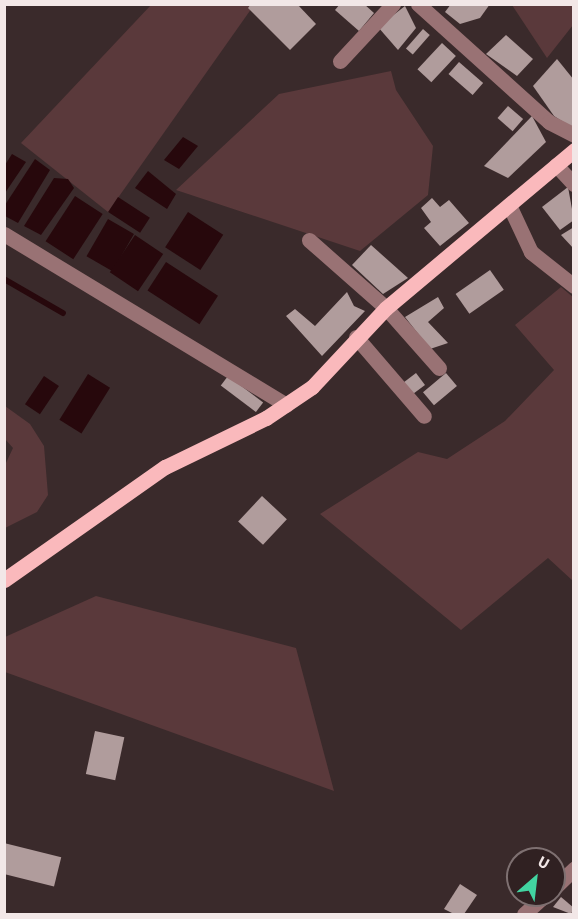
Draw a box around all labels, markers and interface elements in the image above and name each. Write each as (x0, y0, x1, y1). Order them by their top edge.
north arrow (506, 847, 566, 907)
text: U (534, 851, 553, 875)

